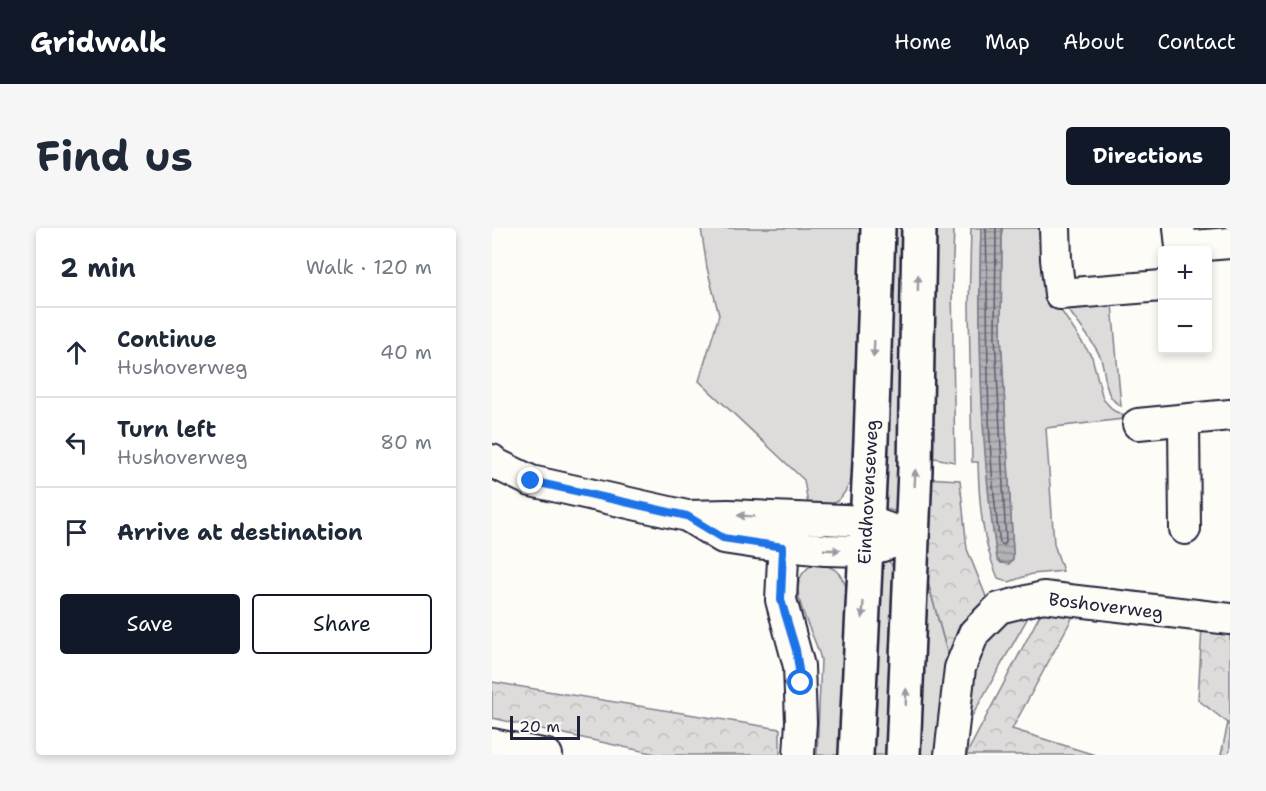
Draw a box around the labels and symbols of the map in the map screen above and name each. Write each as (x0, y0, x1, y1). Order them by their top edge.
one-way arrow (913, 274, 923, 293)
one-way arrow (870, 340, 879, 359)
street label: Eindhovenseweg (852, 419, 884, 565)
route end (517, 467, 543, 493)
one-way arrow (910, 469, 919, 488)
one-way arrow (736, 511, 755, 521)
one-way arrow (822, 545, 841, 555)
street label: Boshoverweg (1047, 587, 1165, 625)
one-way arrow (859, 600, 868, 619)
route start (787, 669, 813, 695)
one-way arrow (901, 687, 910, 706)
scale bar (510, 713, 580, 741)

